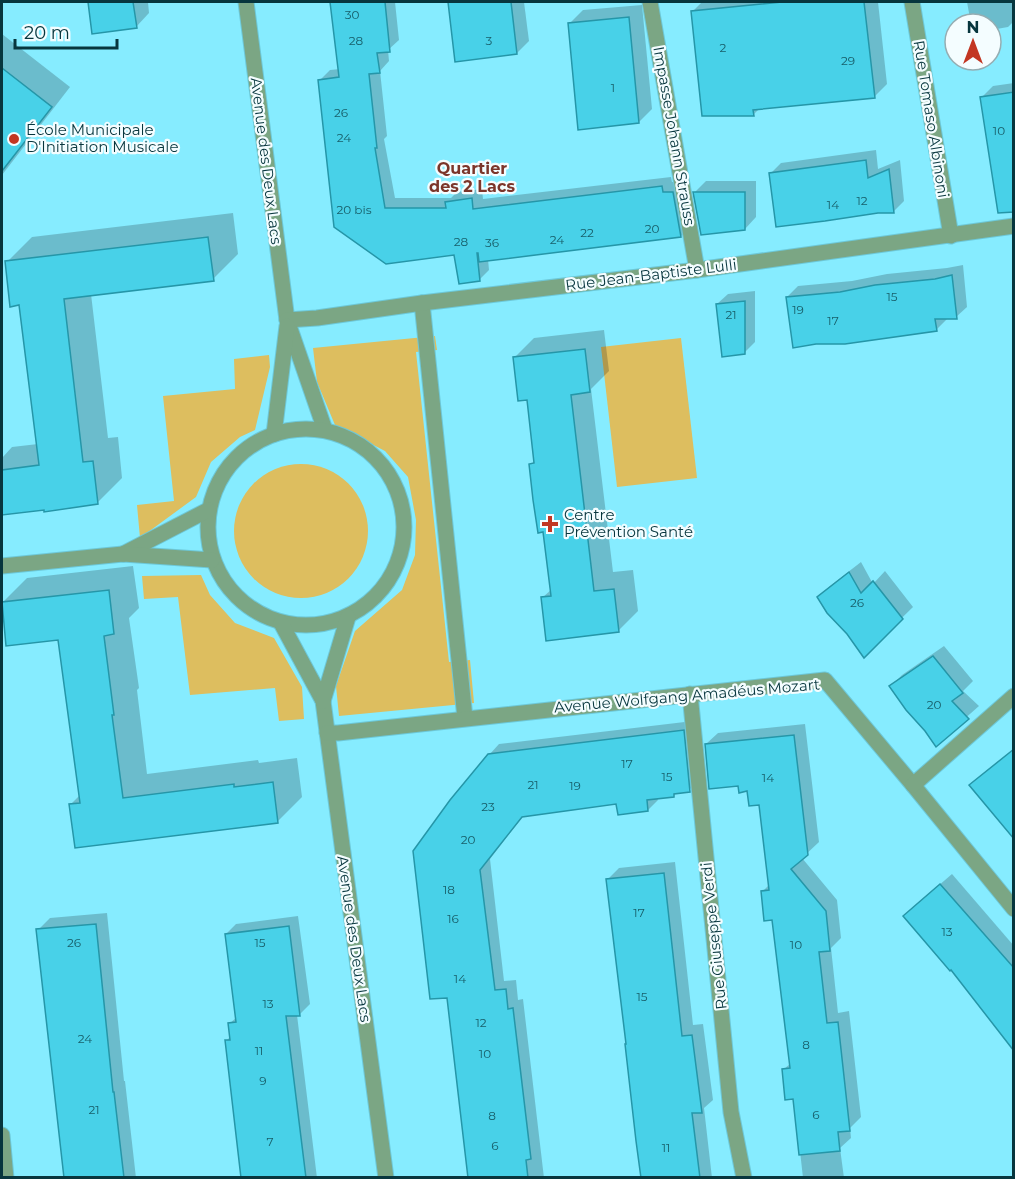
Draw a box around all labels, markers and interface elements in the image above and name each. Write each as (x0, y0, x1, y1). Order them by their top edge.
house number: 30 (345, 7, 359, 22)
scale bar (15, 12, 117, 50)
north arrow (943, 12, 1003, 72)
text: N (967, 18, 979, 37)
text: 20 m (24, 22, 70, 44)
house number: 28 (349, 33, 364, 48)
house number: 3 (486, 33, 493, 48)
street label: Rue Tomaso Albinoni (910, 39, 953, 199)
house number: 2 (720, 40, 727, 55)
street label: Impasse Johann Strauss (649, 45, 700, 227)
house number: 29 (841, 53, 855, 68)
street label: Avenue des Deux Lacs (247, 76, 286, 245)
house number: 1 (611, 80, 615, 95)
house number: 26 (334, 105, 348, 120)
place label: École Municipale D'Initiation Musicale (26, 120, 178, 156)
house number: 10 (993, 123, 1005, 138)
house number: 24 (337, 130, 351, 145)
marker: École Municipale D'Initiation Musicale (7, 132, 21, 146)
district label: Quartier des 2 Lacs (429, 159, 515, 196)
house number: 12 (856, 193, 868, 208)
house number: 14 (827, 197, 839, 212)
house number: 20 bis (336, 202, 372, 217)
house number: 20 (645, 221, 659, 236)
house number: 22 (580, 225, 594, 240)
house number: 24 (550, 232, 564, 247)
house number: 28 (454, 234, 469, 249)
house number: 36 (485, 235, 499, 250)
street label: Rue Jean-Baptiste Lulli (564, 255, 738, 294)
house number: 15 (886, 289, 898, 304)
house number: 19 (792, 302, 804, 317)
house number: 21 (725, 307, 737, 322)
house number: 17 (827, 313, 839, 328)
place label: Centre Prévention Santé (564, 505, 693, 541)
marker: Centre Prévention Santé (541, 515, 559, 533)
house number: 26 (850, 595, 864, 610)
street label: Avenue Wolfgang Amadéus Mozart (553, 674, 821, 717)
house number: 20 (927, 697, 941, 712)
house number: 17 (621, 756, 633, 771)
house number: 15 (661, 769, 673, 784)
house number: 14 (762, 770, 774, 785)
house number: 21 (527, 777, 539, 792)
house number: 19 (569, 778, 581, 793)
house number: 23 (481, 799, 495, 814)
house number: 20 (461, 832, 475, 847)
street label: Avenue des Deux Lacs (333, 854, 376, 1023)
street label: Rue Giuseppe Verdi (696, 861, 731, 1011)
house number: 18 (443, 882, 455, 897)
house number: 17 (633, 905, 645, 920)
house number: 16 (447, 911, 459, 926)
house number: 13 (941, 924, 953, 939)
house number: 26 (67, 935, 81, 950)
house number: 15 (254, 935, 266, 950)
house number: 10 (790, 937, 802, 952)
house number: 14 (454, 971, 466, 986)
house number: 15 (636, 989, 648, 1004)
house number: 13 (262, 996, 274, 1011)
house number: 12 (475, 1015, 487, 1030)
house number: 24 (78, 1031, 92, 1046)
house number: 8 (802, 1037, 810, 1052)
house number: 11 (255, 1043, 263, 1058)
house number: 10 (479, 1046, 491, 1061)
house number: 9 (259, 1073, 267, 1088)
house number: 21 (88, 1102, 100, 1117)
house number: 6 (812, 1107, 820, 1122)
house number: 8 (488, 1108, 496, 1123)
house number: 7 (266, 1134, 274, 1149)
house number: 6 (491, 1138, 499, 1153)
house number: 11 (662, 1140, 670, 1155)

